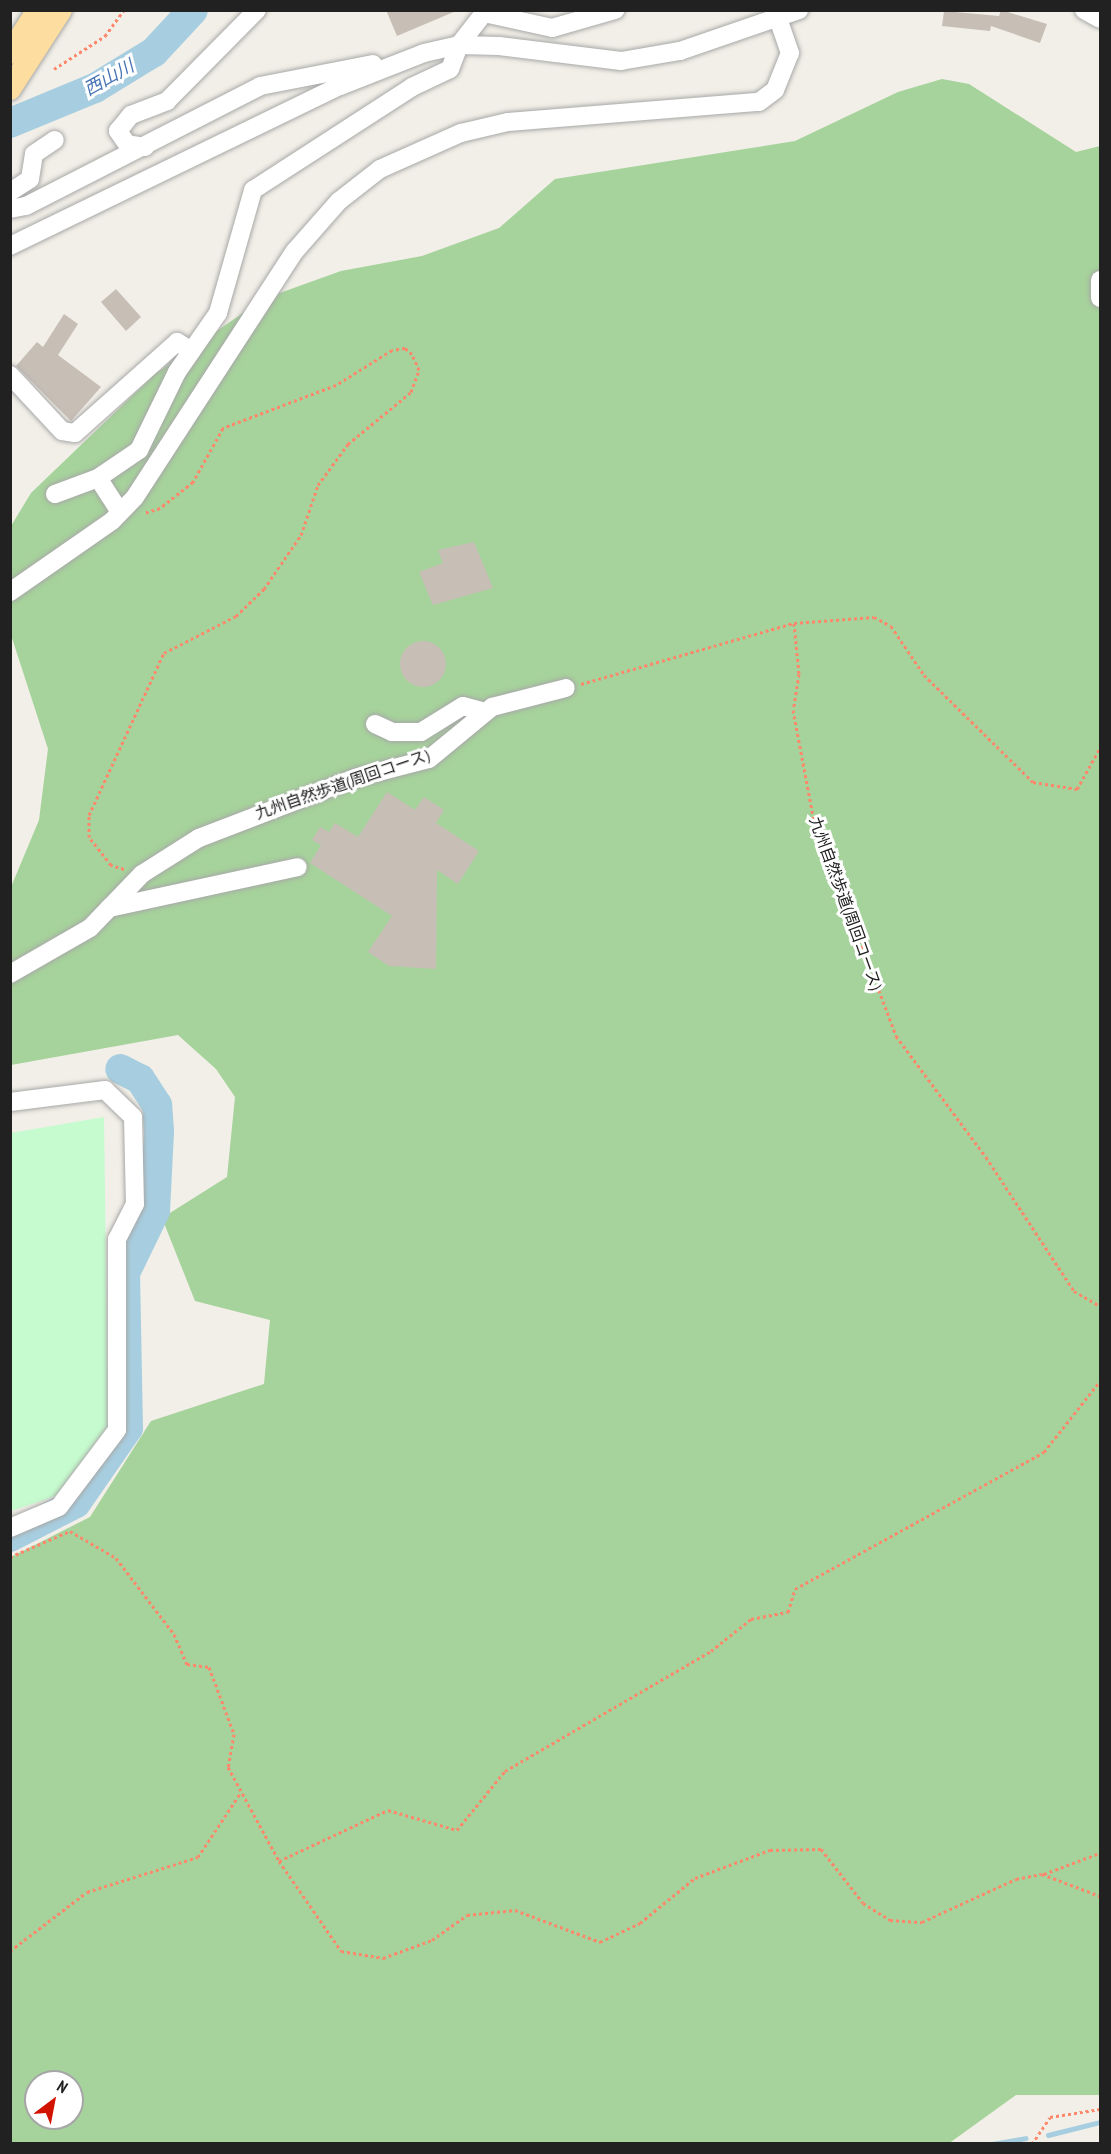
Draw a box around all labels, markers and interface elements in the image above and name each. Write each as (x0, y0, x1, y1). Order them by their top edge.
water label: 西山川 (80, 55, 138, 101)
street label: 九州自然歩道(周回コース) (252, 745, 432, 823)
street label: 九州自然歩道(周回コース) (806, 814, 886, 992)
north arrow (24, 2070, 84, 2130)
text: N (54, 2076, 71, 2097)

